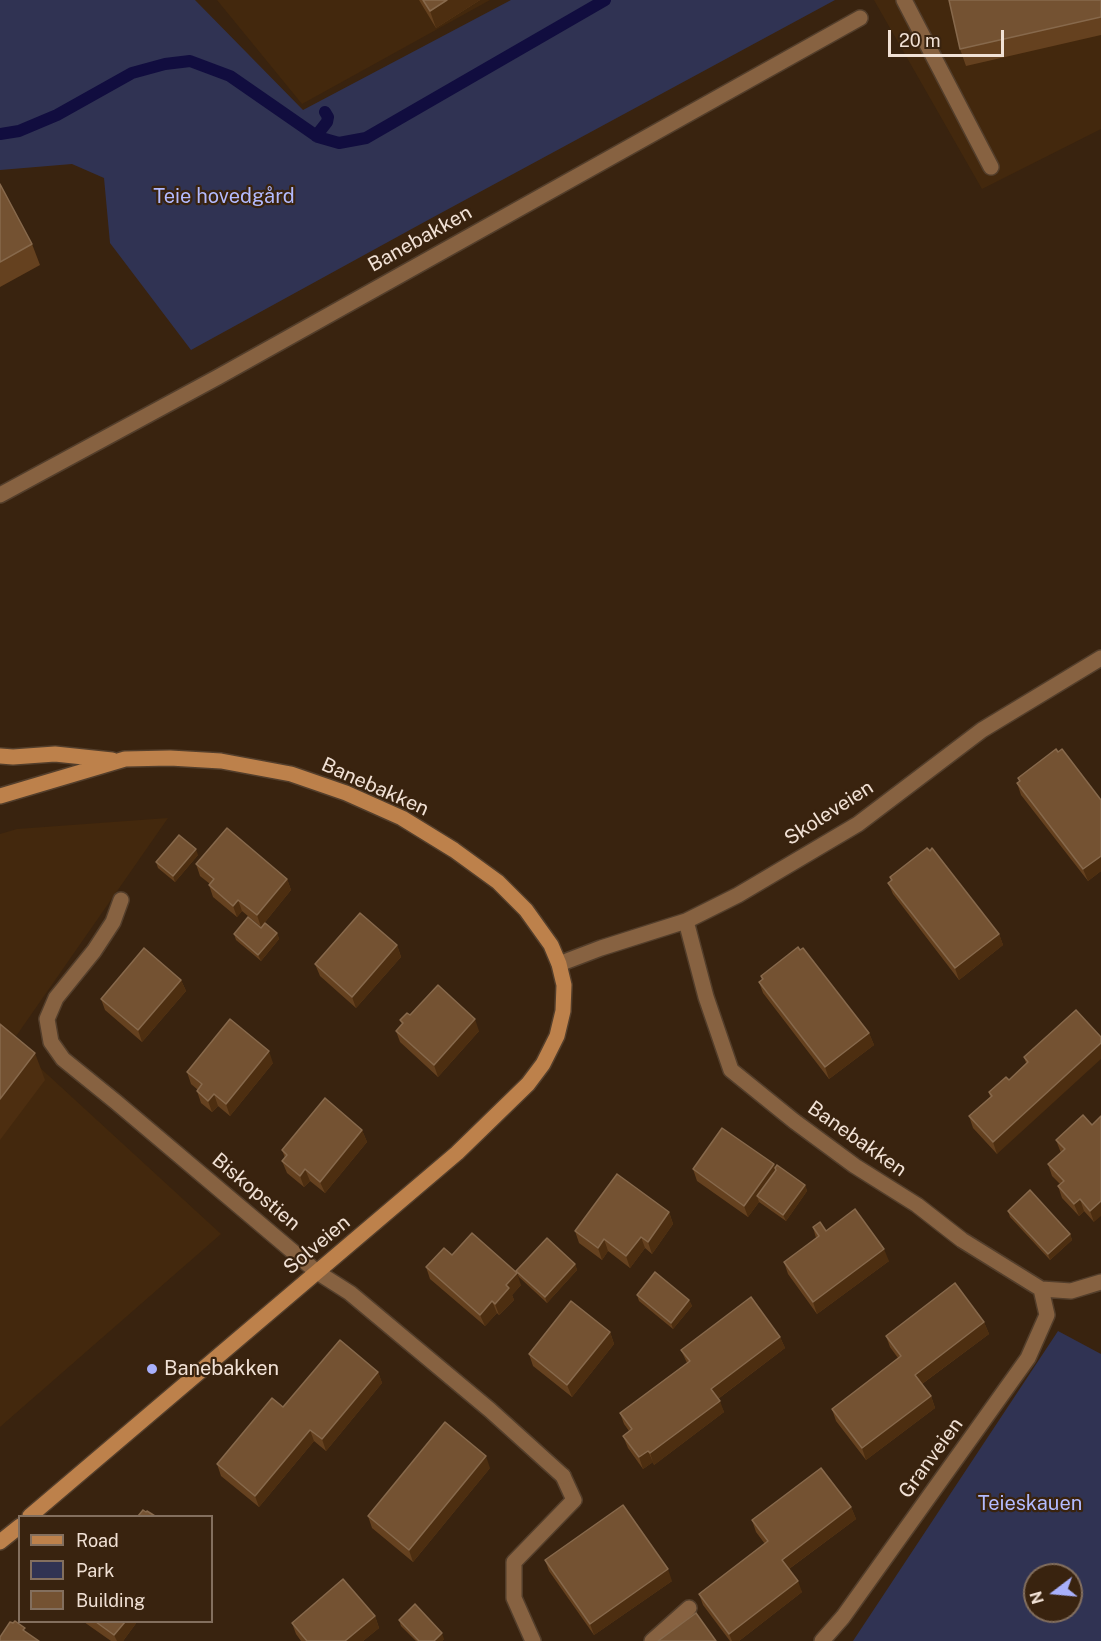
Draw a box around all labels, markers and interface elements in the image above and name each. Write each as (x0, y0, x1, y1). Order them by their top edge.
scale bar (891, 18, 1006, 56)
text: 20 m (899, 30, 941, 51)
park label: Teie hovedgård (153, 185, 295, 209)
street label: Banebakken (364, 201, 476, 277)
street label: Banebakken (318, 753, 432, 821)
street label: Skoleveien (780, 775, 878, 851)
street label: Banebakken (803, 1096, 911, 1182)
street label: Biskopstien (207, 1148, 305, 1236)
street label: Solveien (279, 1210, 355, 1280)
place label: Banebakken (164, 1357, 279, 1381)
marker: Banebakken (145, 1362, 159, 1376)
street label: Granveien (894, 1413, 968, 1503)
park label: Teieskauen (978, 1492, 1082, 1516)
legend (18, 1515, 213, 1623)
text: Road (76, 1530, 119, 1551)
text: Park (76, 1560, 114, 1581)
north arrow (1023, 1563, 1083, 1623)
text: N (1026, 1589, 1048, 1606)
text: Building (76, 1590, 145, 1611)

